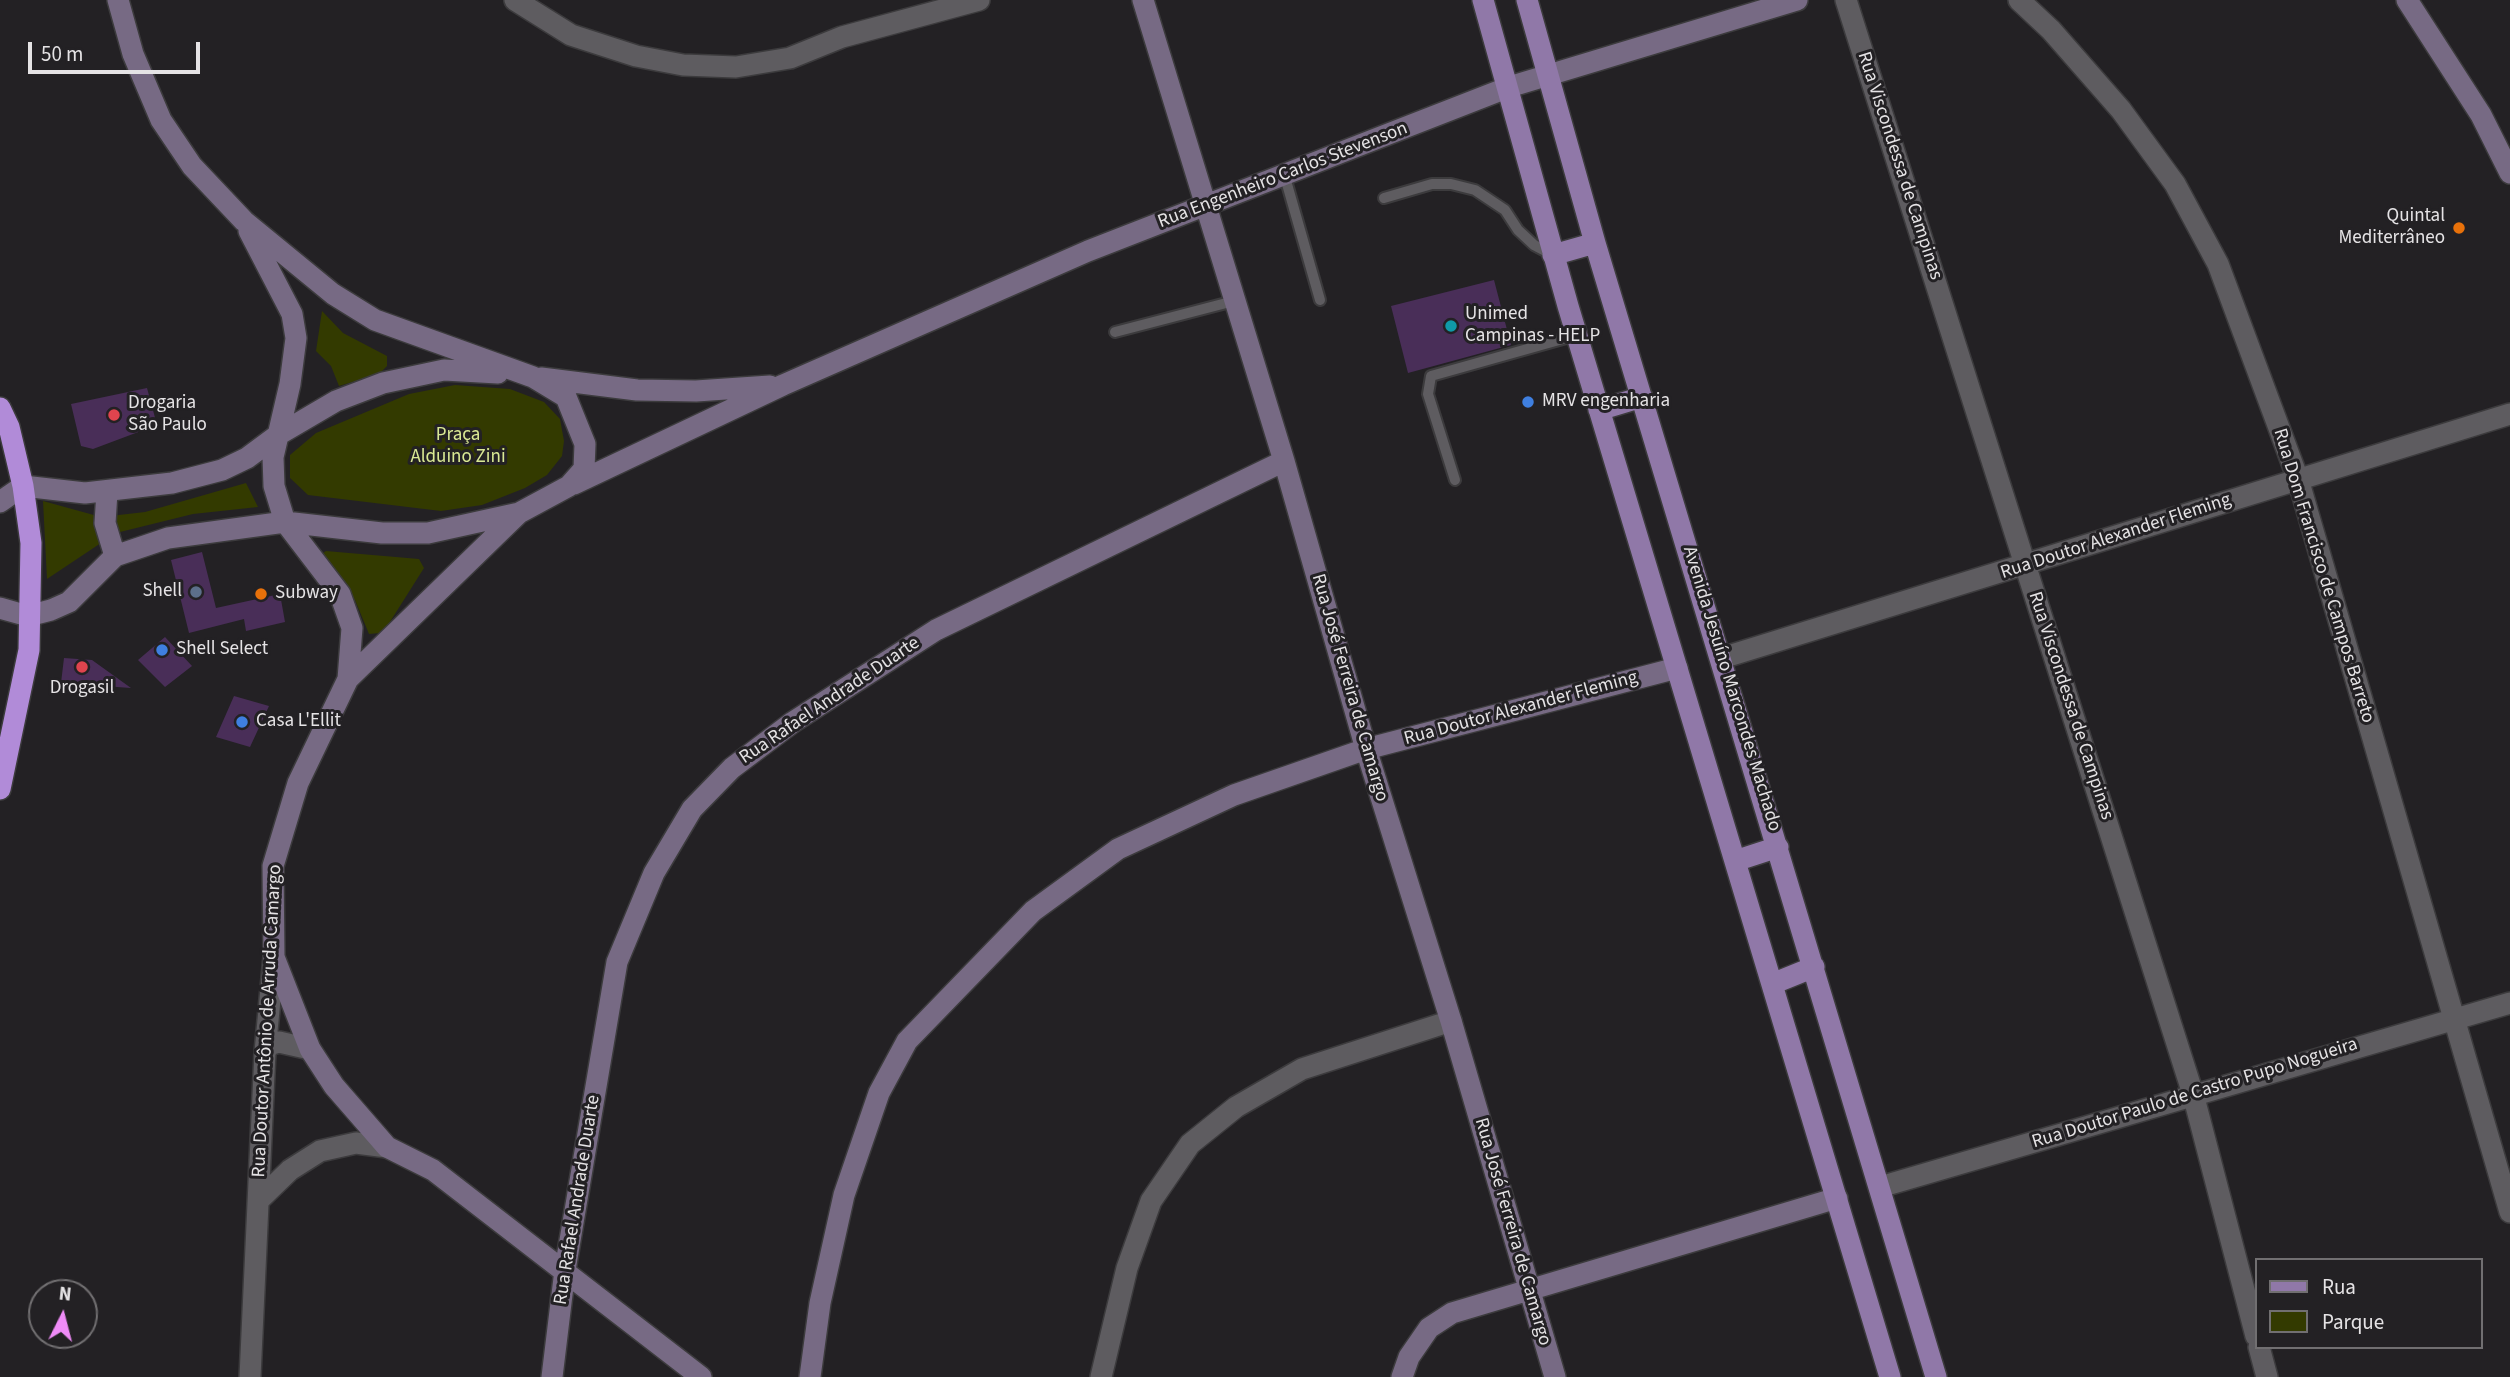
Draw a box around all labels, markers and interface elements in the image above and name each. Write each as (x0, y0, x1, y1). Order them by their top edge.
scale bar (32, 28, 203, 72)
text: 50 m (41, 39, 83, 69)
street label: Rua Viscondessa de Campinas (1851, 49, 1947, 283)
street label: Rua Engenheiro Carlos Stevenson (1155, 118, 1411, 234)
place label: Quintal Mediterrâneo (2339, 206, 2445, 250)
marker: Quintal Mediterrâneo (2451, 220, 2467, 236)
place label: Unimed Campinas - HELP (1465, 304, 1600, 348)
marker: Unimed Campinas - HELP (1443, 318, 1459, 334)
place label: MRV engenharia (1542, 391, 1670, 413)
place label: Drogaria São Paulo (128, 393, 207, 437)
marker: MRV engenharia (1520, 394, 1536, 410)
marker: Drogaria São Paulo (106, 407, 122, 423)
park label: Praça Alduino Zini (410, 425, 506, 469)
street label: Rua Dom Francisco de Campos Barreto (2267, 426, 2379, 726)
street label: Rua Doutor Alexander Fleming (1998, 489, 2234, 585)
street label: Avenida Jesuíno Marcondes Machado (1677, 544, 1785, 834)
street label: Rua José Ferreira de Camargo (1306, 572, 1392, 804)
place label: Shell (142, 581, 182, 603)
place label: Subway (275, 583, 338, 605)
marker: Shell (188, 584, 204, 600)
marker: Subway (253, 586, 269, 602)
street label: Rua Viscondessa de Campinas (2022, 589, 2118, 823)
street label: Rua Rafael Andrade Duarte (736, 632, 924, 770)
place label: Shell Select (176, 639, 268, 661)
marker: Shell Select (154, 642, 170, 658)
marker: Drogasil (74, 659, 90, 675)
street label: Rua Doutor Alexander Fleming (1402, 667, 1640, 751)
place label: Drogasil (50, 678, 114, 700)
place label: Casa L'Ellit (256, 711, 341, 733)
marker: Casa L'Ellit (234, 714, 250, 730)
street label: Rua Doutor Antônio de Arruda Camargo (248, 864, 288, 1178)
street label: Rua Doutor Paulo de Castro Pupo Nogueira (2029, 1034, 2361, 1154)
street label: Rua Rafael Andrade Duarte (550, 1093, 606, 1307)
street label: Rua José Ferreira de Camargo (1469, 1116, 1555, 1348)
legend (2254, 1258, 2482, 1349)
text: Rua (2322, 1272, 2356, 1302)
north arrow (28, 1279, 98, 1349)
text: N (57, 1281, 73, 1309)
text: Parque (2322, 1307, 2384, 1337)

